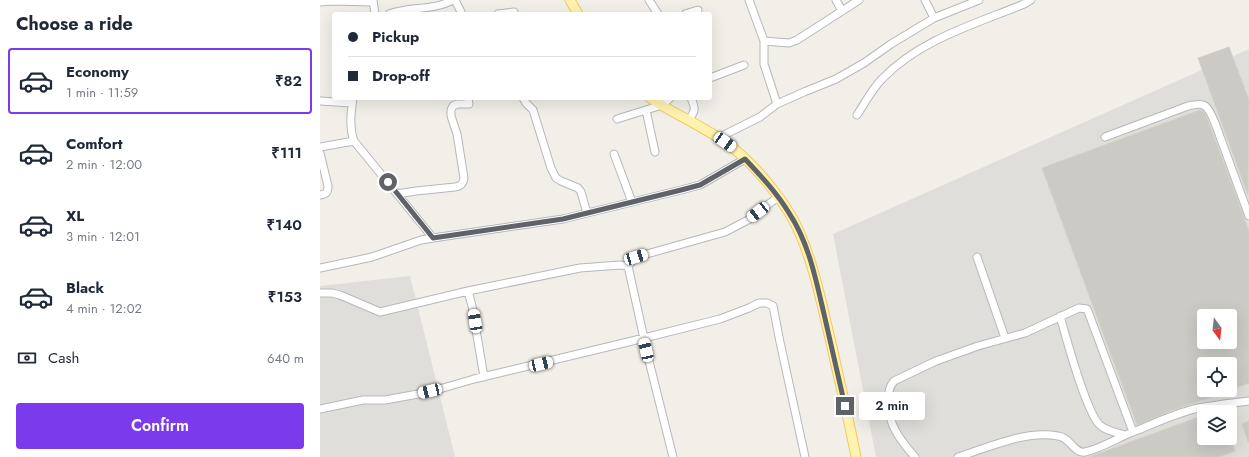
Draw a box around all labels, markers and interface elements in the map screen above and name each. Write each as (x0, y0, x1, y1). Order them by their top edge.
text: Choose a ride (16, 11, 133, 37)
text: Pickup (372, 26, 419, 48)
text: Economy (66, 61, 129, 83)
icon: car (18, 63, 54, 99)
text: Drop-off (372, 65, 430, 87)
text: ₹82 (275, 70, 302, 92)
text: 1 min · 11:59 (66, 83, 138, 102)
car (712, 130, 738, 154)
text: Comfort (66, 133, 123, 155)
icon: car (18, 135, 54, 171)
text: ₹111 (271, 142, 302, 164)
text: 2 min · 12:00 (66, 155, 142, 174)
route start (379, 173, 397, 191)
car (745, 200, 771, 224)
text: XL (66, 205, 84, 227)
icon: car (18, 207, 54, 243)
text: ₹140 (266, 214, 302, 236)
text: 3 min · 12:01 (66, 227, 140, 246)
car (623, 248, 649, 266)
text: Black (66, 277, 104, 299)
icon: car (18, 279, 54, 315)
text: ₹153 (268, 286, 302, 308)
text: 4 min · 12:02 (66, 299, 142, 318)
car (467, 308, 483, 334)
north arrow (1197, 309, 1237, 349)
map controls (1197, 309, 1237, 445)
car (637, 337, 655, 363)
icon: cash (16, 347, 38, 369)
text: Cash (48, 347, 79, 369)
text: 640 m (267, 349, 304, 368)
car (528, 355, 554, 373)
button: locate (1197, 357, 1237, 397)
car (417, 382, 443, 400)
callout: 2 min (859, 392, 925, 420)
text: 2 min (875, 396, 909, 415)
route end (836, 397, 854, 415)
button: Confirm (16, 403, 304, 449)
button: layers (1197, 405, 1237, 445)

